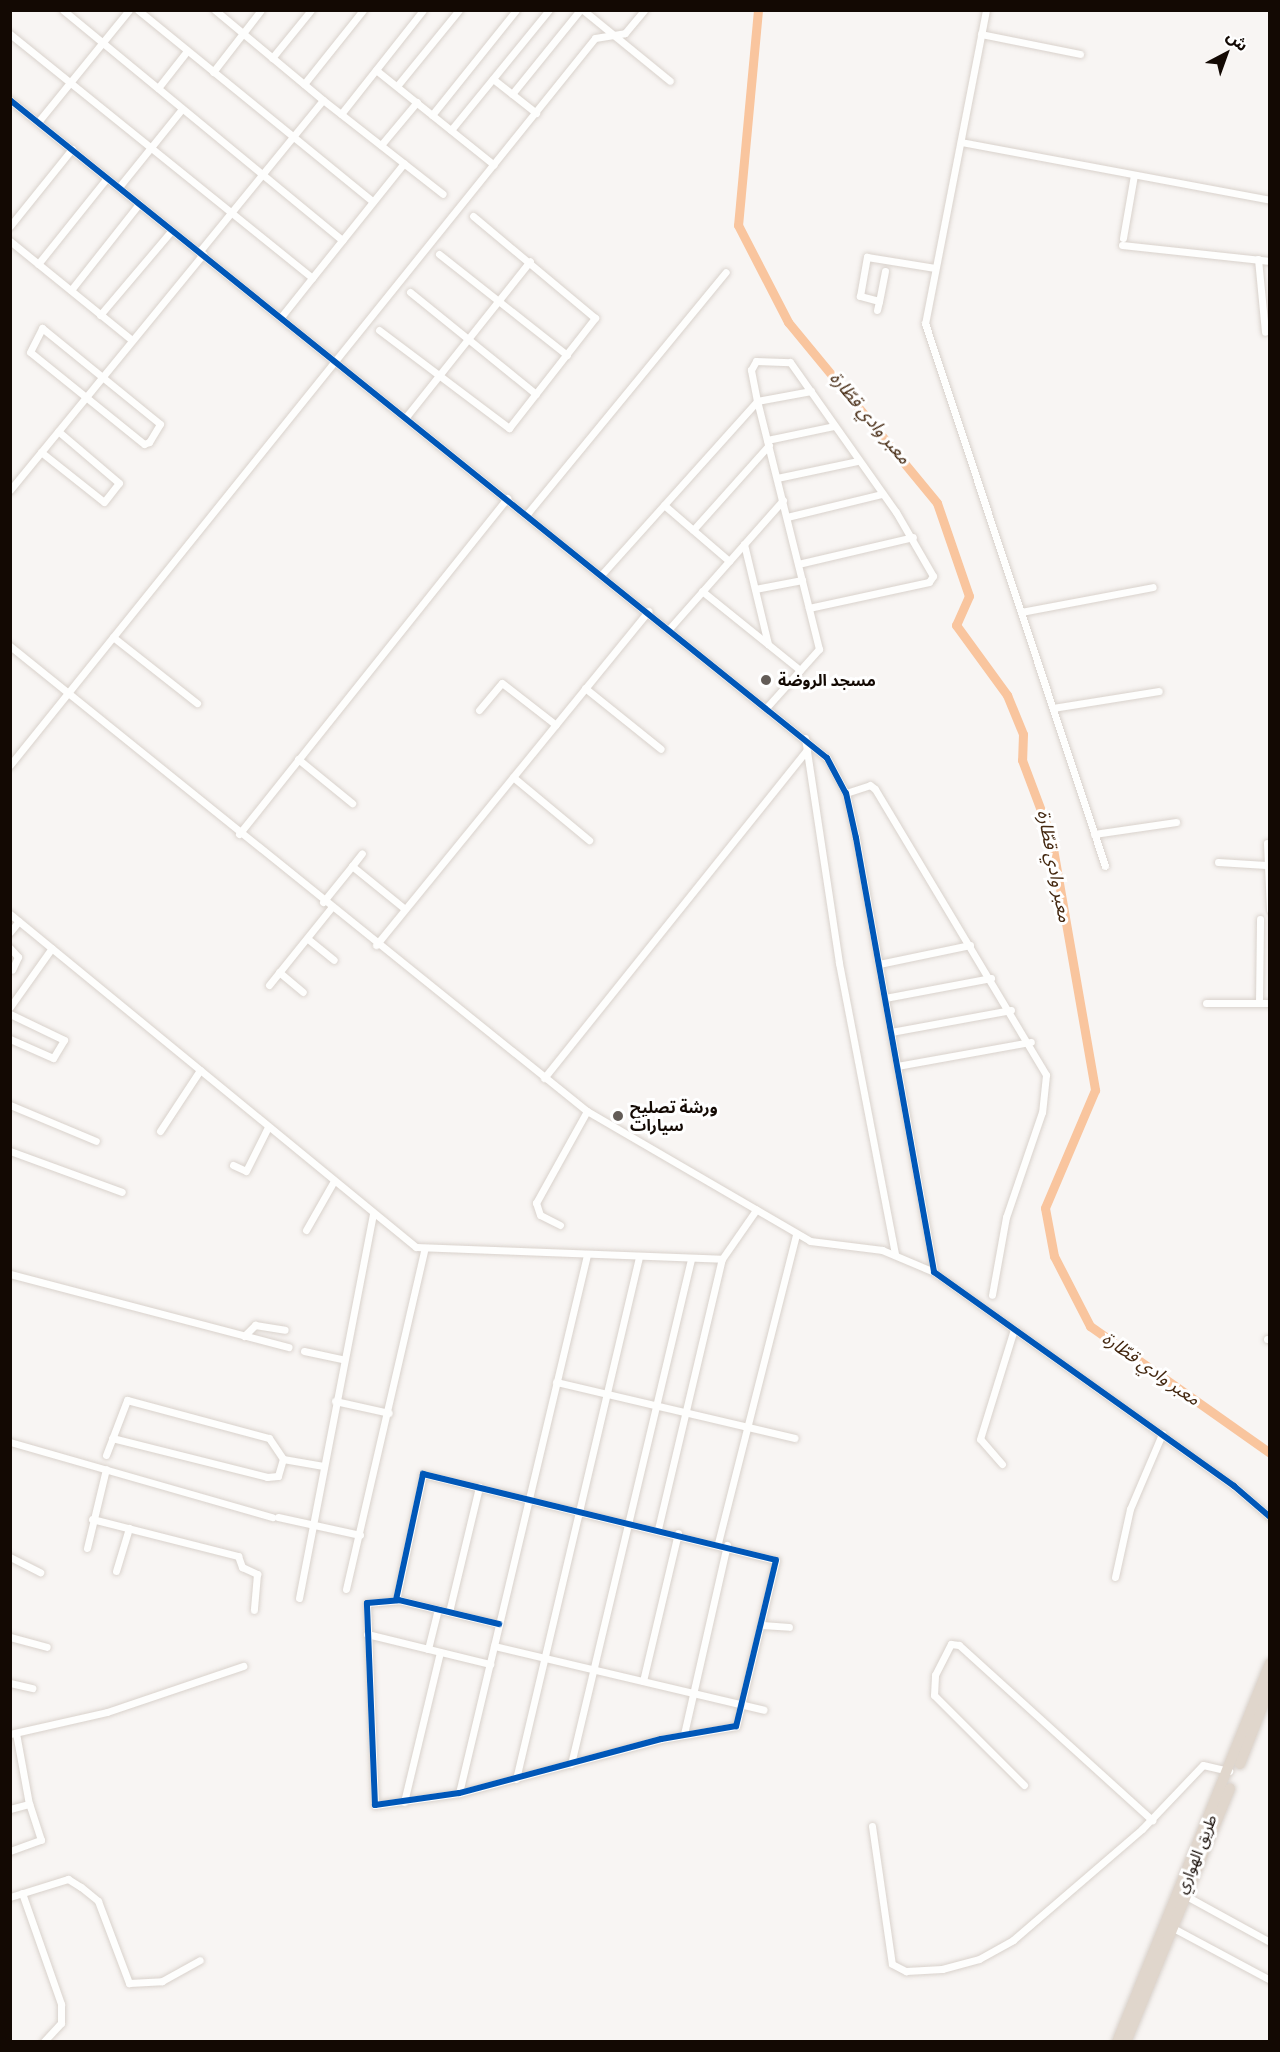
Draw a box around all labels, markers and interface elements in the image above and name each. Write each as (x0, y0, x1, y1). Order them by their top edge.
north arrow (1196, 24, 1256, 84)
text: ش (1223, 26, 1253, 55)
water label: معبر وادي قطّارة (825, 367, 915, 469)
place label: مسجد الروضة (778, 670, 876, 690)
marker: مسجد الروضة (759, 673, 773, 687)
water label: معبر وادي قطّارة (1033, 808, 1075, 924)
place label: ورشة تصليح سيارات (630, 1097, 718, 1135)
marker: ورشة تصليح سيارات (611, 1109, 625, 1123)
water label: معبر وادي قطّارة (1098, 1327, 1204, 1411)
street label: طريق الهواري (1171, 1812, 1221, 1896)

